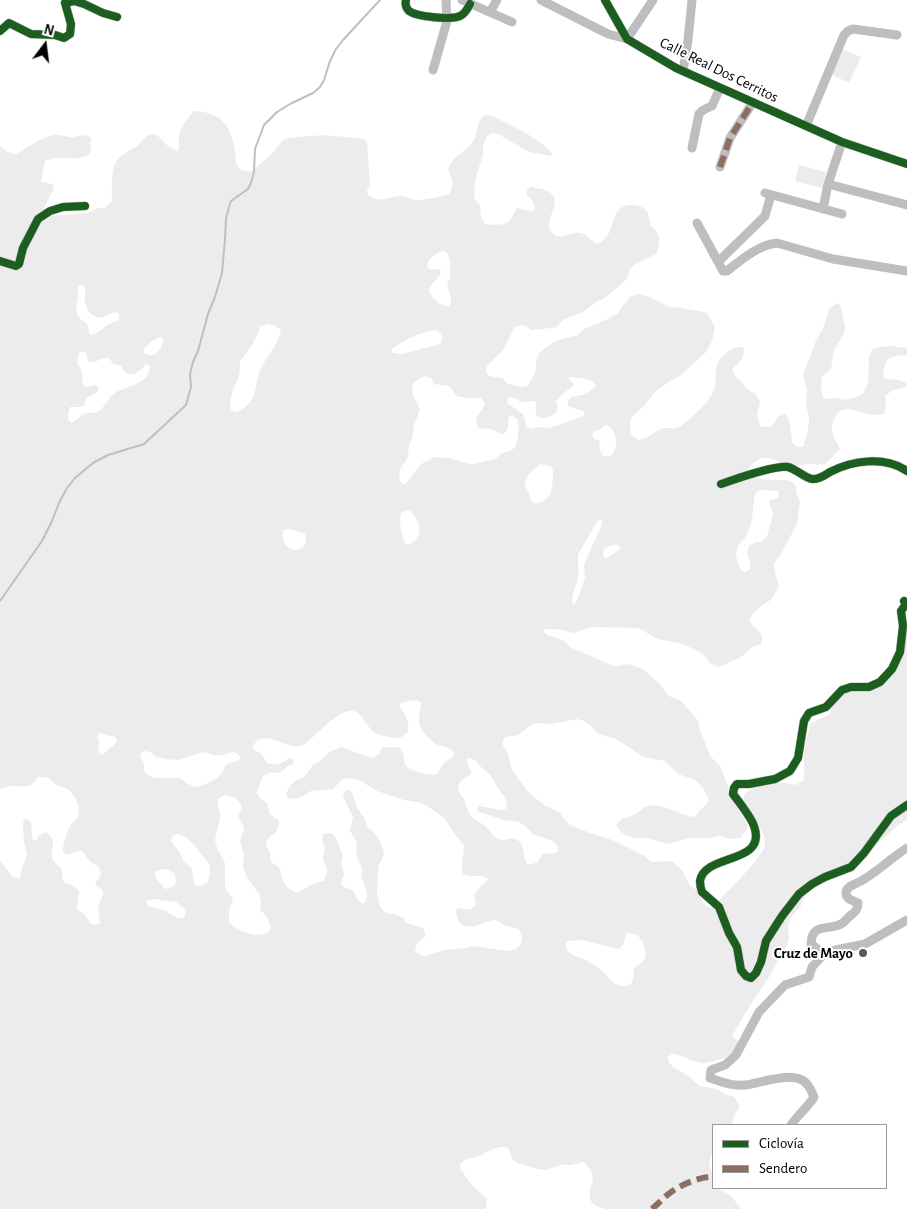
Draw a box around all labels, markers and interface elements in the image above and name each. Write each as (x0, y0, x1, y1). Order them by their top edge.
north arrow (20, 20, 70, 70)
text: N (42, 22, 55, 39)
street label: Calle Real Dos Cerritos (657, 33, 781, 107)
place label: Cruz de Mayo (774, 944, 853, 962)
marker: Cruz de Mayo (857, 947, 869, 959)
legend (712, 1124, 887, 1189)
text: Ciclovía (759, 1136, 804, 1151)
text: Sendero (759, 1161, 807, 1176)

